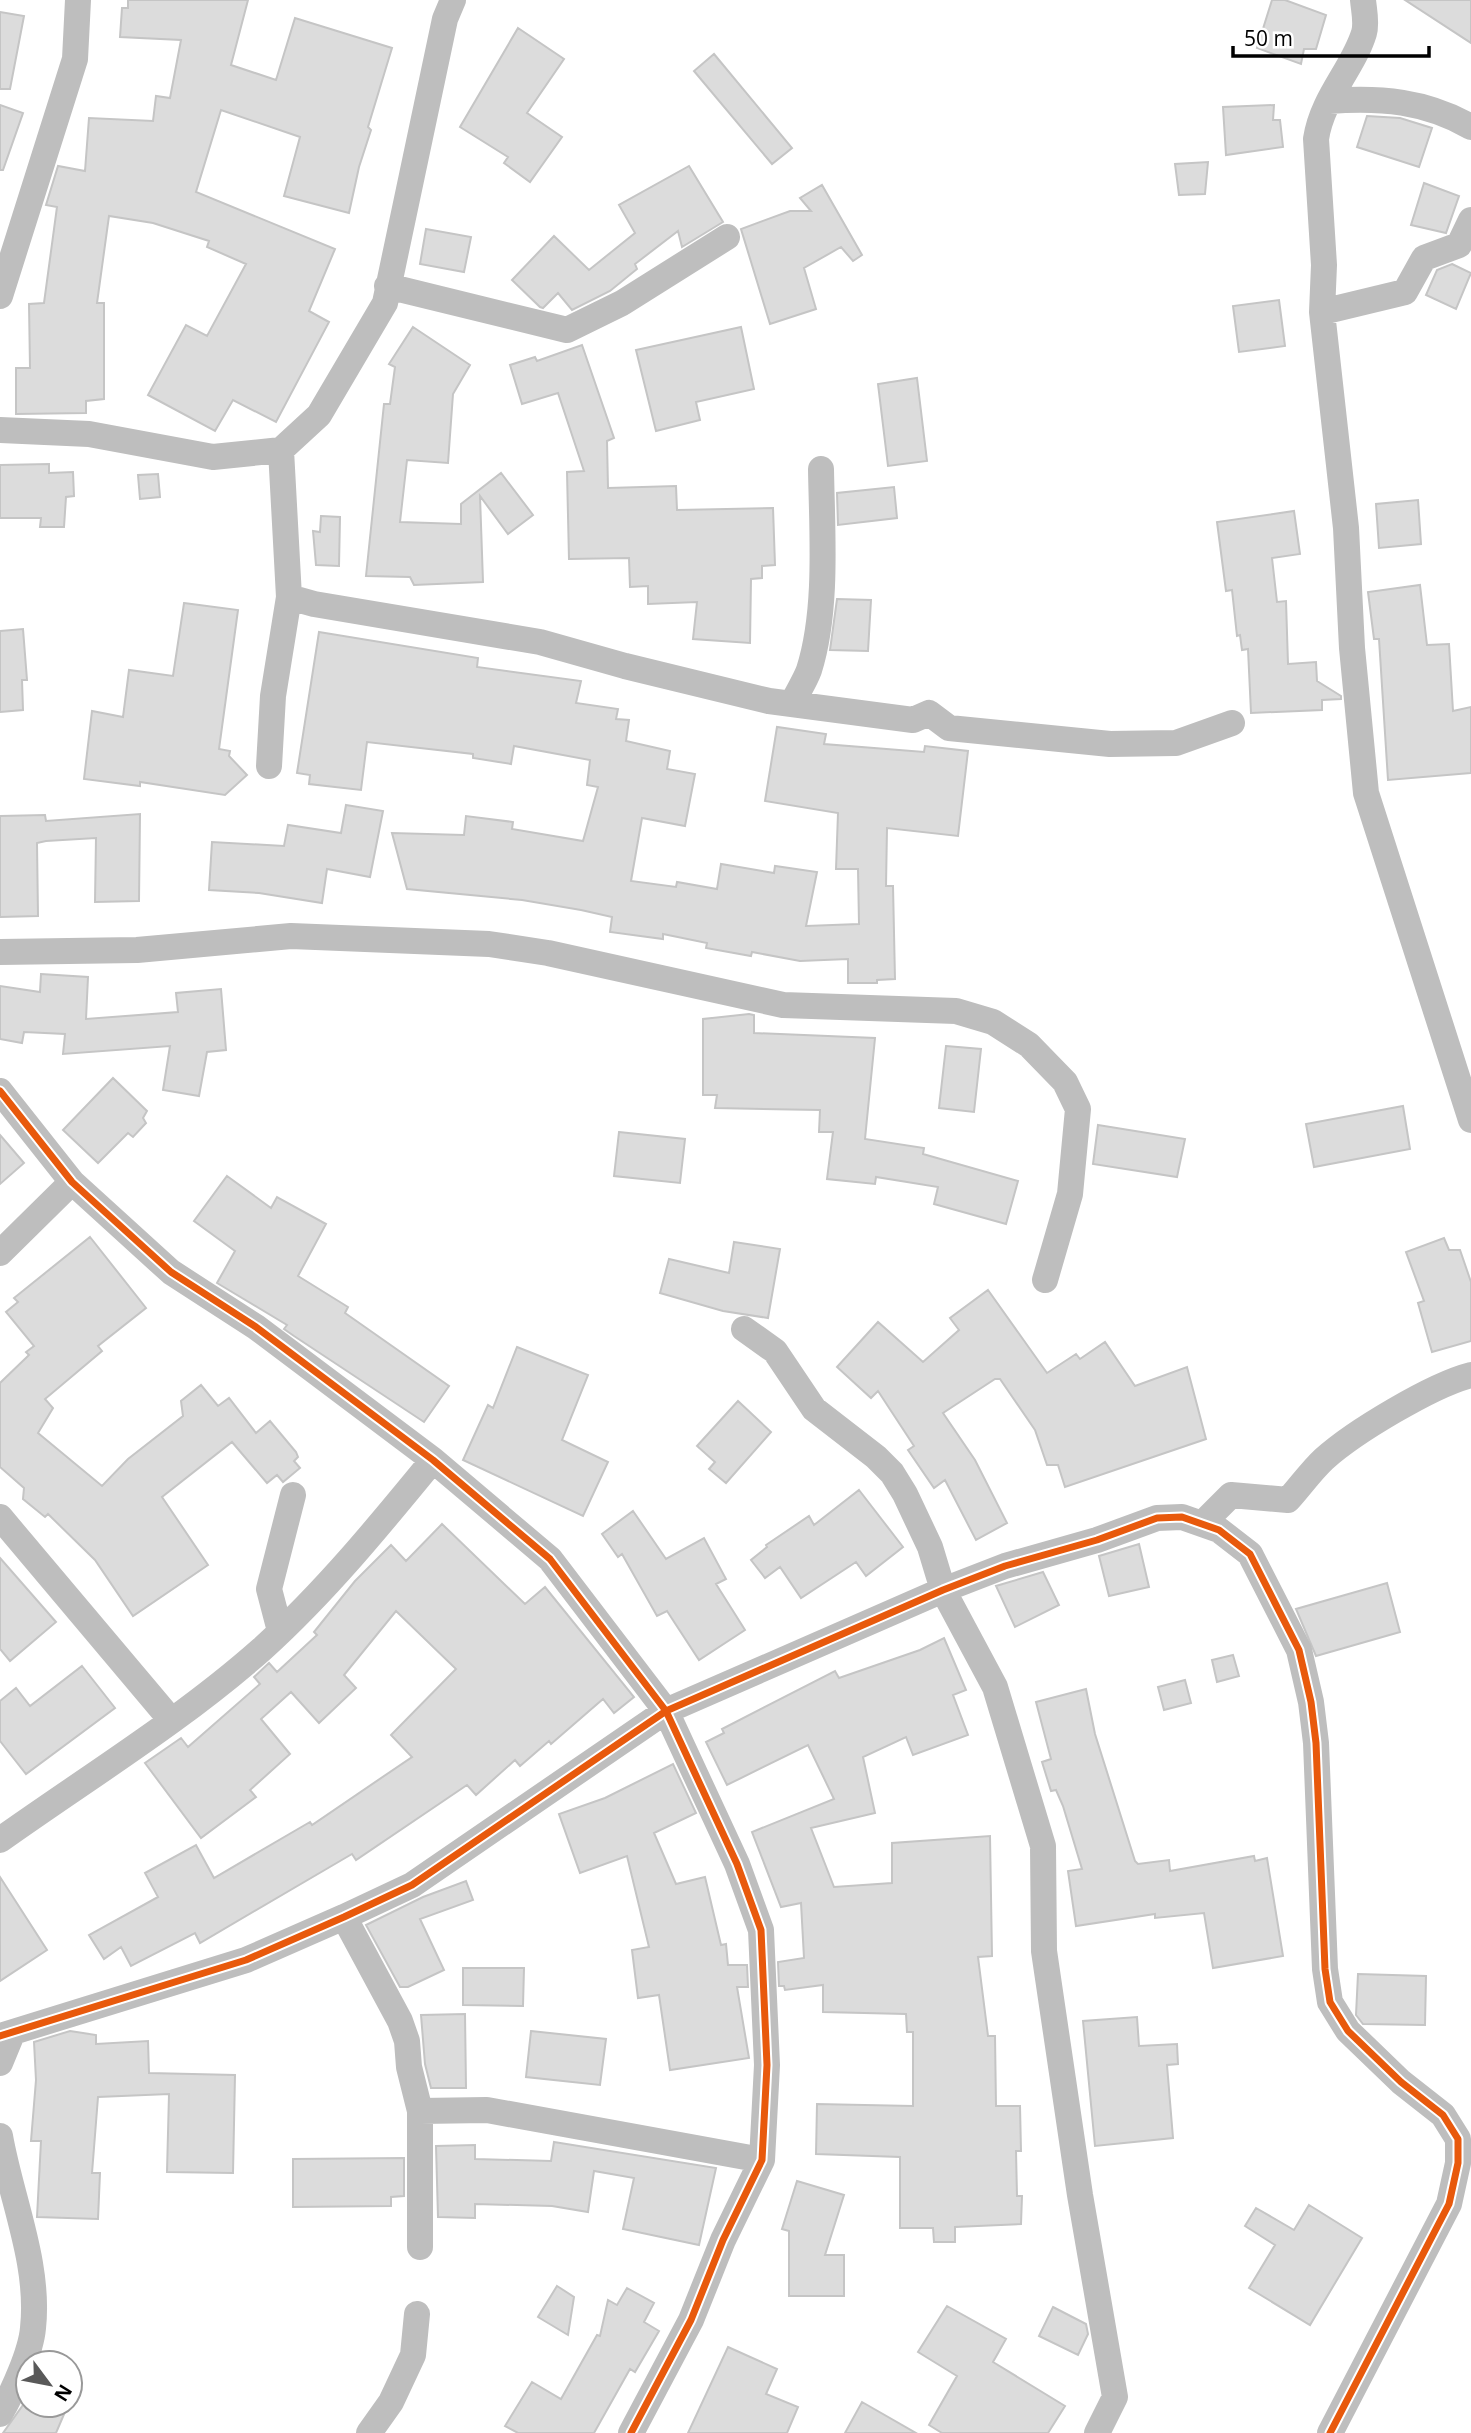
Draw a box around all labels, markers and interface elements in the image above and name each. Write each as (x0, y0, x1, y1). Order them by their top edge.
scale bar (1233, 14, 1429, 58)
text: 50 m (1244, 24, 1293, 52)
north arrow (14, 2349, 84, 2419)
text: N (48, 2380, 79, 2406)

